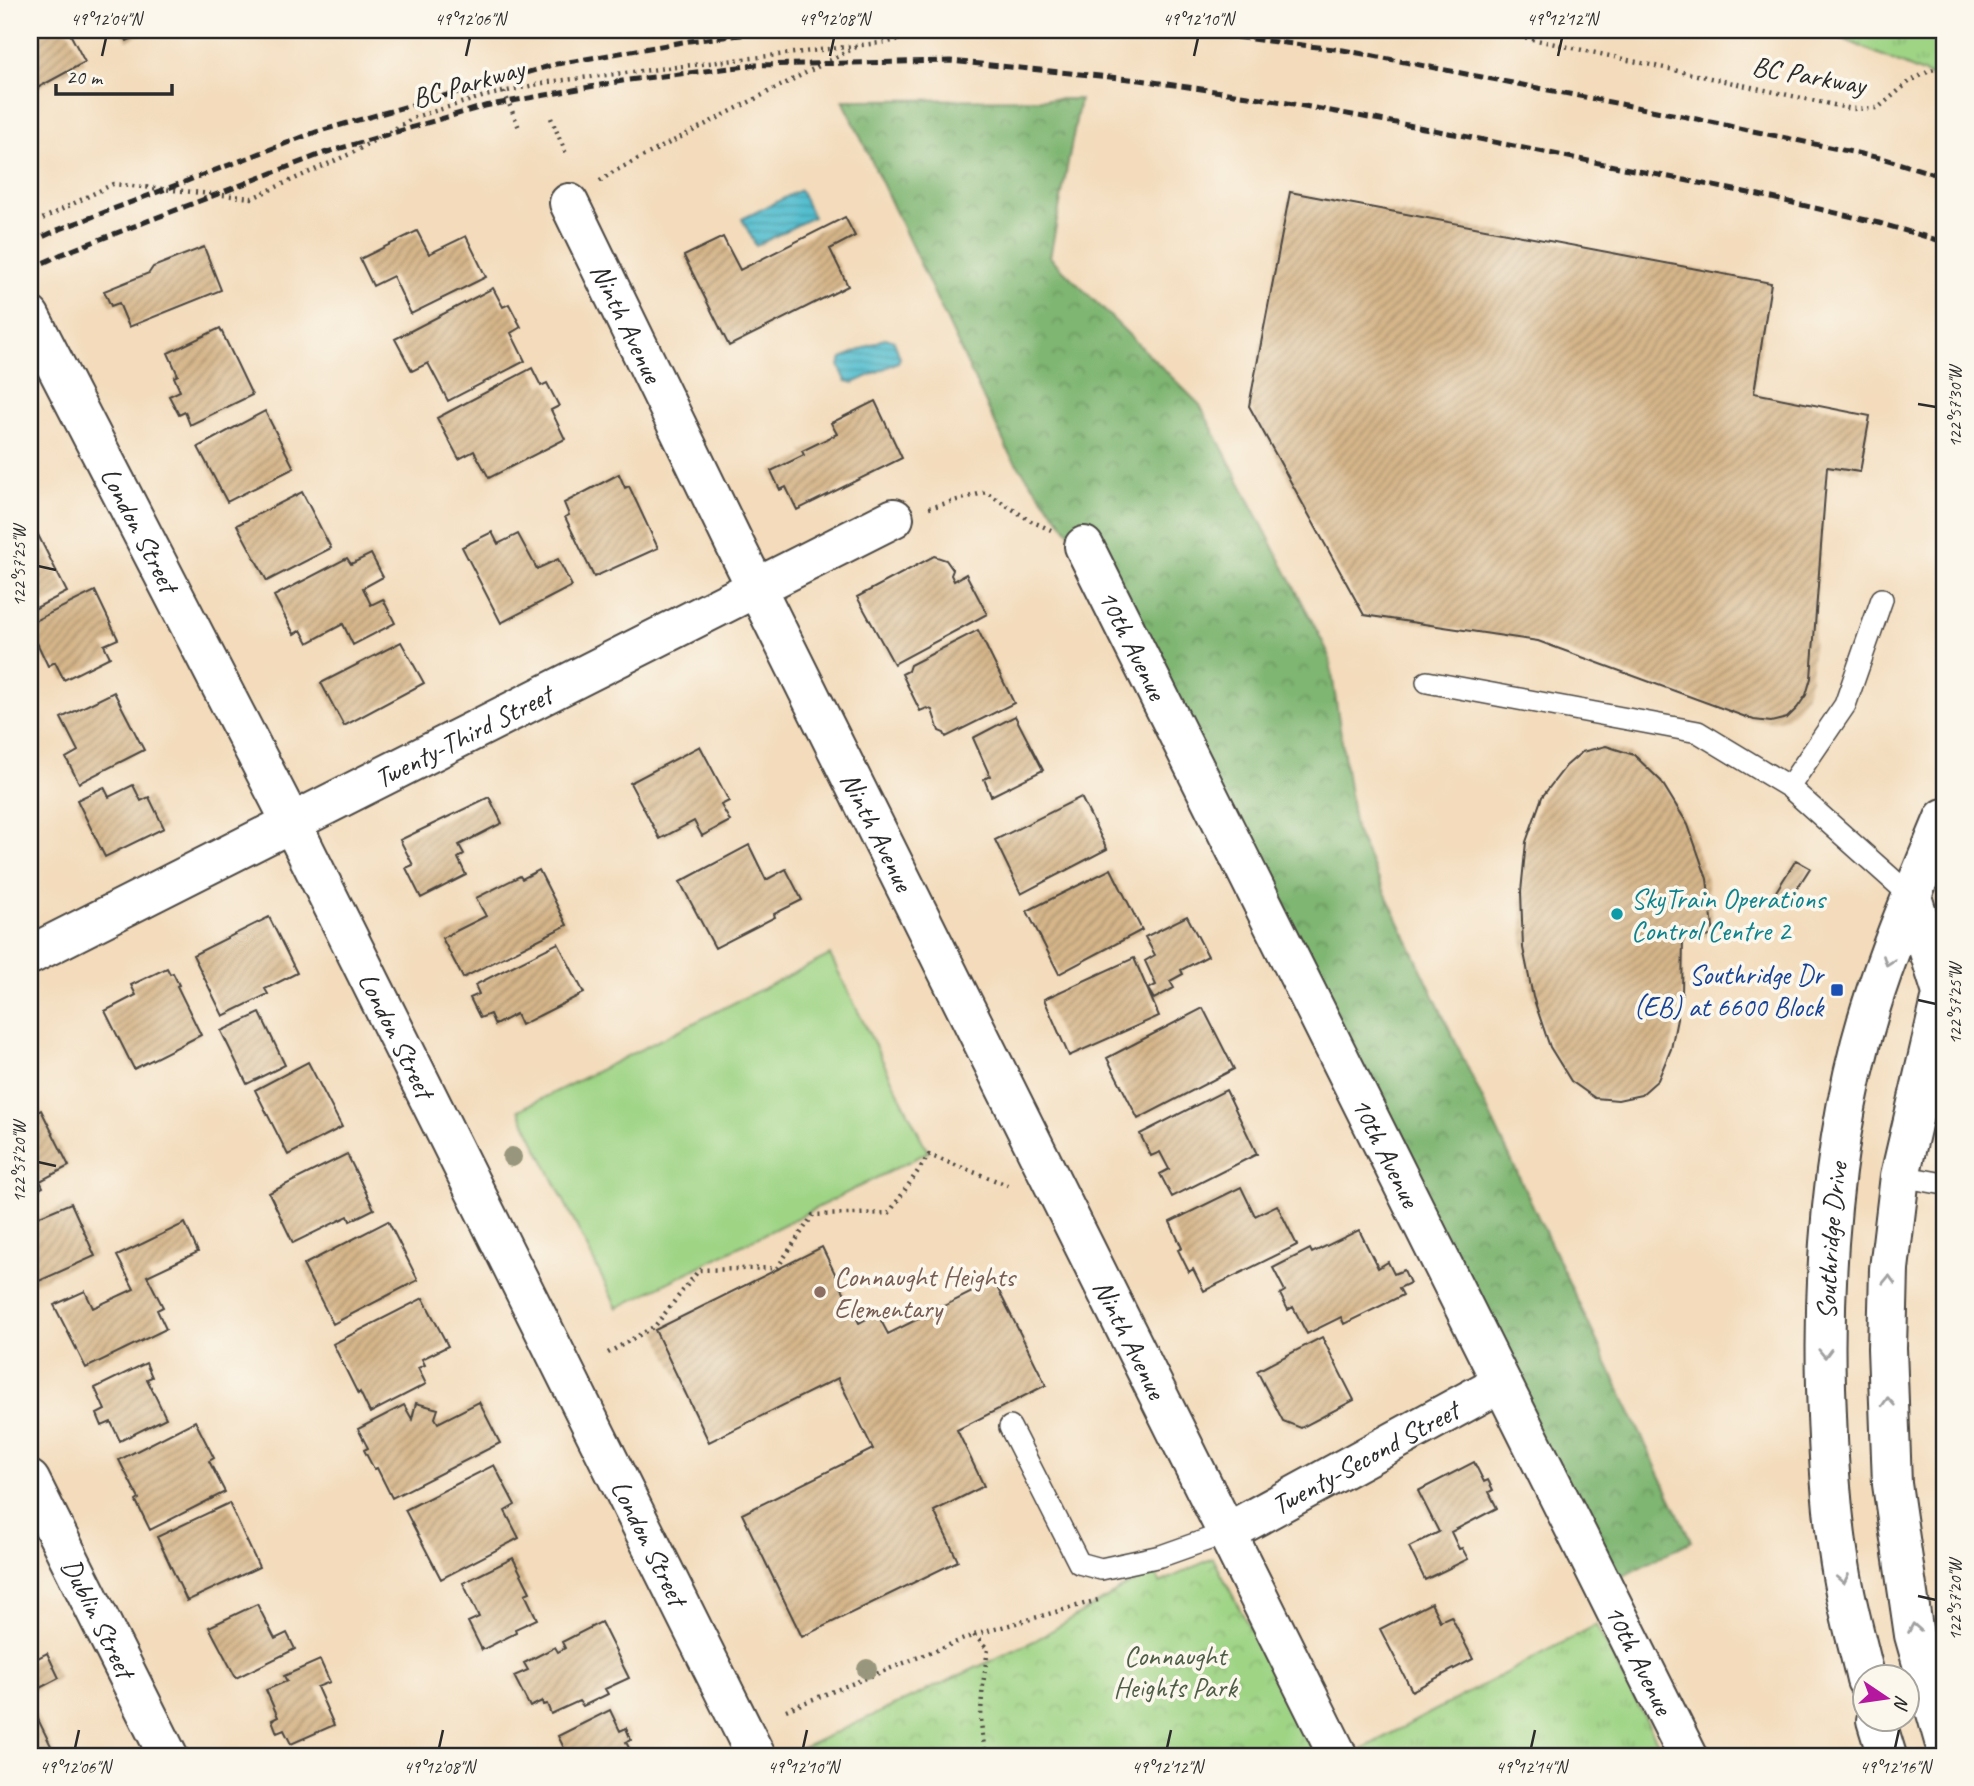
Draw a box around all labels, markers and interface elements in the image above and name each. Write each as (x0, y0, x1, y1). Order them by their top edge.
text: 49°12'04"N (71, 8, 145, 30)
text: 49°12'06"N (435, 8, 509, 30)
text: 49°12'08"N (799, 8, 873, 30)
text: 49°12'10"N (1163, 8, 1237, 30)
text: 49°12'12"N (1527, 8, 1601, 30)
street label: BC Parkway (1750, 48, 1871, 103)
street label: BC Parkway (408, 50, 530, 116)
scale bar (56, 52, 172, 96)
text: 20 m (66, 64, 104, 90)
street label: Ninth Avenue (583, 257, 672, 390)
text: 122°57'30"W (1944, 363, 1966, 448)
street label: London Street (93, 461, 188, 601)
text: 122°57'25"W (8, 522, 30, 607)
street label: 10th Avenue (1091, 584, 1176, 707)
street label: Twenty-Third Street (368, 675, 561, 796)
street label: Ninth Avenue (833, 766, 923, 898)
place label: SkyTrain Operations Control Centre 2 (1631, 881, 1827, 948)
marker: SkyTrain Operations Control Centre 2 (1609, 906, 1625, 922)
one-way arrow (1882, 955, 1896, 967)
place label: Southridge Dr (EB) at 6600 Block (1633, 957, 1825, 1024)
text: 122°57'25"W (1944, 960, 1966, 1045)
street label: London Street (351, 966, 444, 1107)
marker: Southridge Dr (EB) at 6600 Block (1829, 982, 1845, 998)
street label: 10th Avenue (1344, 1091, 1429, 1214)
text: 122°57'20"W (8, 1118, 30, 1203)
street label: Southridge Drive (1808, 1158, 1855, 1320)
place label: Connaught Heights Elementary (834, 1259, 1017, 1326)
street label: Ninth Avenue (1086, 1274, 1175, 1406)
one-way arrow (1881, 1274, 1897, 1284)
marker: Connaught Heights Elementary (812, 1284, 828, 1300)
one-way arrow (1818, 1348, 1833, 1359)
street label: Twenty-Second Street (1265, 1390, 1468, 1522)
one-way arrow (1881, 1396, 1896, 1407)
street label: London Street (604, 1474, 697, 1614)
street label: Dublin Street (54, 1552, 145, 1687)
text: 122°57'20"W (1944, 1556, 1966, 1641)
one-way arrow (1835, 1573, 1850, 1585)
street label: 10th Avenue (1597, 1598, 1683, 1722)
one-way arrow (1907, 1622, 1922, 1634)
park label: Connaught Heights Park (1114, 1638, 1238, 1705)
north arrow (1852, 1664, 1922, 1734)
text: N (1888, 1693, 1915, 1713)
text: 49°12'06"N (40, 1756, 114, 1778)
text: 49°12'08"N (404, 1756, 478, 1778)
text: 49°12'10"N (768, 1756, 842, 1778)
text: 49°12'12"N (1132, 1756, 1206, 1778)
text: 49°12'14"N (1496, 1756, 1570, 1778)
text: 49°12'16"N (1860, 1756, 1934, 1778)

